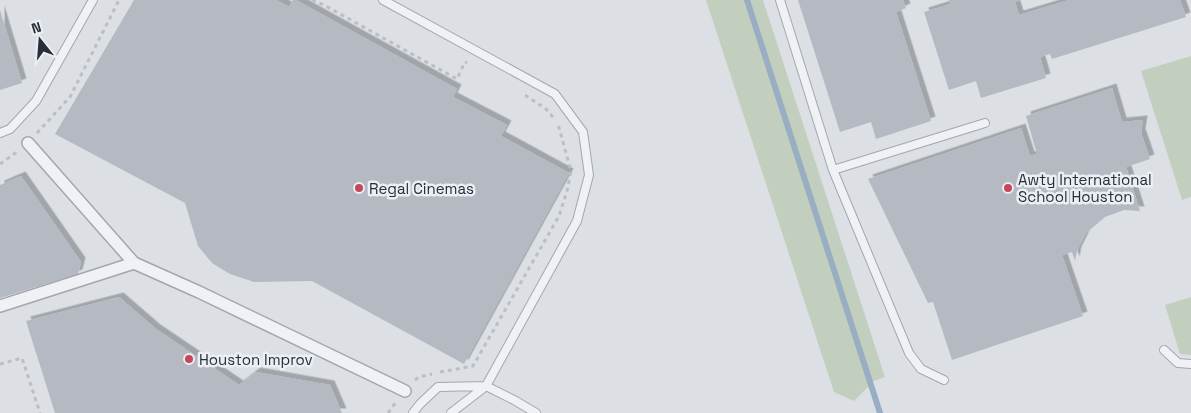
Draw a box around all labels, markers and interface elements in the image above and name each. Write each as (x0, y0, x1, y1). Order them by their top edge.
north arrow (15, 15, 65, 65)
text: N (29, 18, 43, 38)
place label: Awty International School Houston (1018, 170, 1152, 206)
place label: Regal Cinemas (369, 179, 474, 198)
marker: Regal Cinemas (353, 182, 365, 194)
marker: Awty International School Houston (1002, 182, 1014, 194)
place label: Houston Improv (199, 350, 313, 369)
marker: Houston Improv (183, 353, 195, 365)

